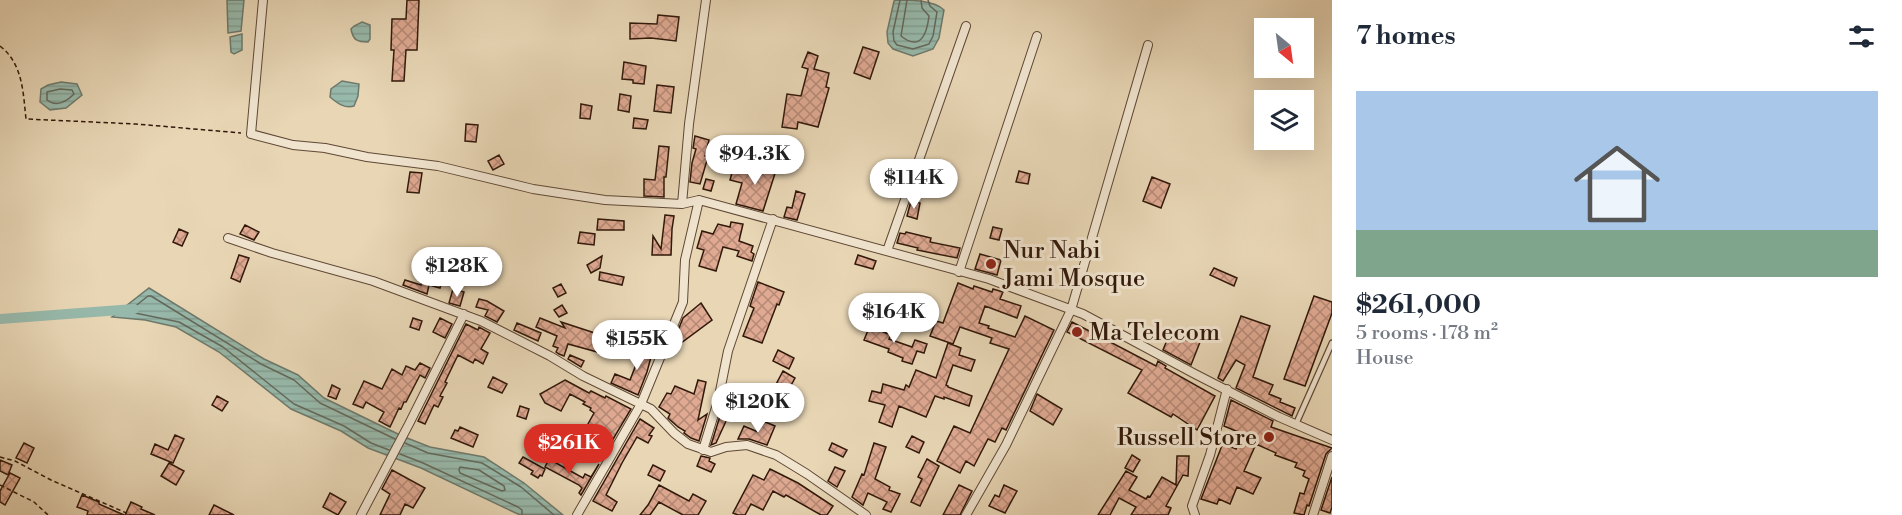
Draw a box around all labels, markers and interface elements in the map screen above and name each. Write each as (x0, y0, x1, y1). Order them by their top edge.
north arrow (1254, 18, 1314, 78)
map controls (1254, 18, 1314, 150)
text: 7 homes (1356, 20, 1456, 52)
icon: filters (1845, 20, 1878, 53)
button: layers (1254, 90, 1314, 150)
icon: home (1563, 130, 1671, 238)
pin: $94.3K (706, 135, 804, 186)
text: $94.3K (719, 142, 791, 167)
pin: $114K (872, 159, 956, 210)
text: $114K (884, 166, 944, 191)
place label: Nur Nabi Jami Mosque (1002, 236, 1145, 294)
pin: $128K (415, 247, 499, 298)
text: $128K (425, 254, 489, 279)
marker: Nur Nabi Jami Mosque (984, 257, 998, 271)
text: $261,000 (1356, 289, 1481, 321)
pin: $164K (852, 293, 936, 344)
text: $164K (862, 300, 926, 325)
place label: Ma Telecom (1089, 318, 1220, 348)
pin: $155K (595, 320, 679, 371)
text: 5 rooms · 178 m² (1356, 321, 1498, 346)
marker: Ma Telecom (1070, 325, 1084, 339)
text: $155K (606, 327, 668, 352)
text: House (1356, 346, 1414, 371)
pin: $120K (716, 383, 800, 434)
text: $120K (725, 390, 791, 415)
place label: Russell Store (1117, 423, 1257, 453)
pin: $261K (527, 424, 611, 475)
marker: Russell Store (1262, 430, 1276, 444)
text: $261K (538, 431, 600, 456)

